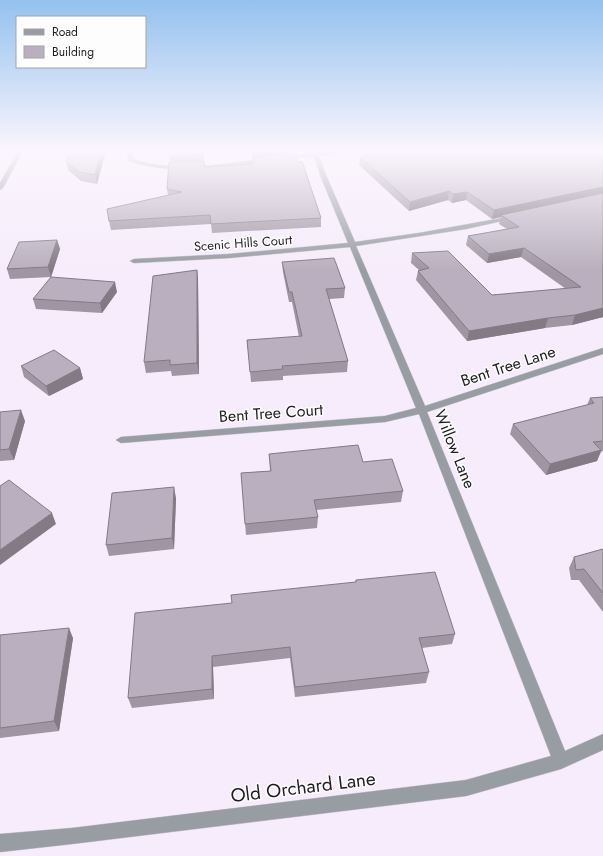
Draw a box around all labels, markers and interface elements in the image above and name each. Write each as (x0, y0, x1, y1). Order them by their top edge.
legend (16, 16, 146, 68)
text: Road (52, 23, 78, 41)
text: Building (52, 43, 94, 61)
street label: Scenic Hills Court (193, 230, 294, 256)
street label: Bent Tree Lane (458, 340, 558, 392)
street label: Bent Tree Court (218, 398, 324, 428)
street label: Willow Lane (429, 406, 481, 492)
street label: Old Orchard Lane (229, 765, 377, 809)

